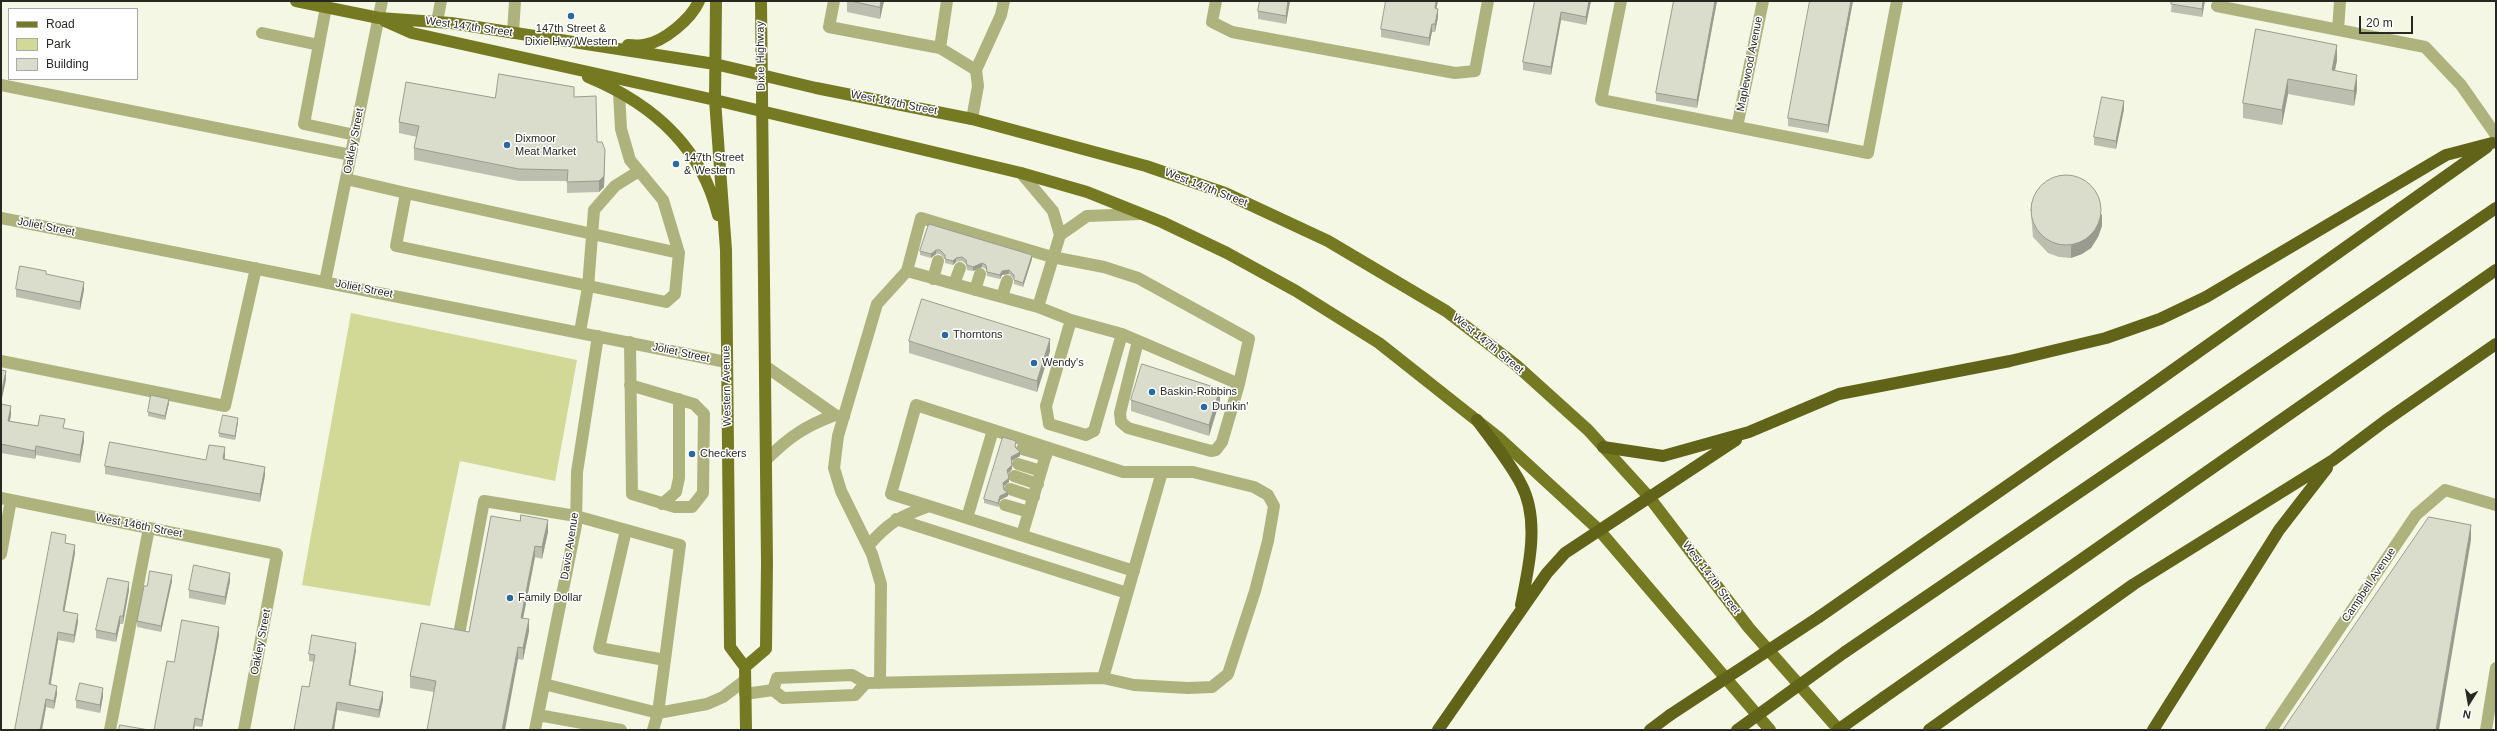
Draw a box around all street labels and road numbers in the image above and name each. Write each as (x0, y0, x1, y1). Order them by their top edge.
street label: West 147th Street (425, 14, 513, 40)
street label: Maplewood Avenue (1734, 15, 1766, 113)
street label: Dixie Highway (754, 21, 768, 91)
street label: West 147th Street (850, 88, 938, 118)
street label: Oakley Street (341, 107, 367, 175)
street label: West 147th Street (1163, 166, 1249, 210)
street label: Joliet Street (16, 215, 76, 239)
street label: Joliet Street (334, 277, 394, 301)
street label: West 147th Street (1450, 311, 1526, 377)
street label: Joliet Street (651, 341, 711, 365)
street label: Western Avenue (720, 345, 734, 427)
street label: West 146th Street (95, 511, 183, 541)
street label: Davis Avenue (558, 512, 582, 580)
street label: West 147th Street (1679, 539, 1743, 617)
street label: Campbell Avenue (2339, 545, 2399, 625)
street label: Oakley Street (248, 608, 274, 676)

